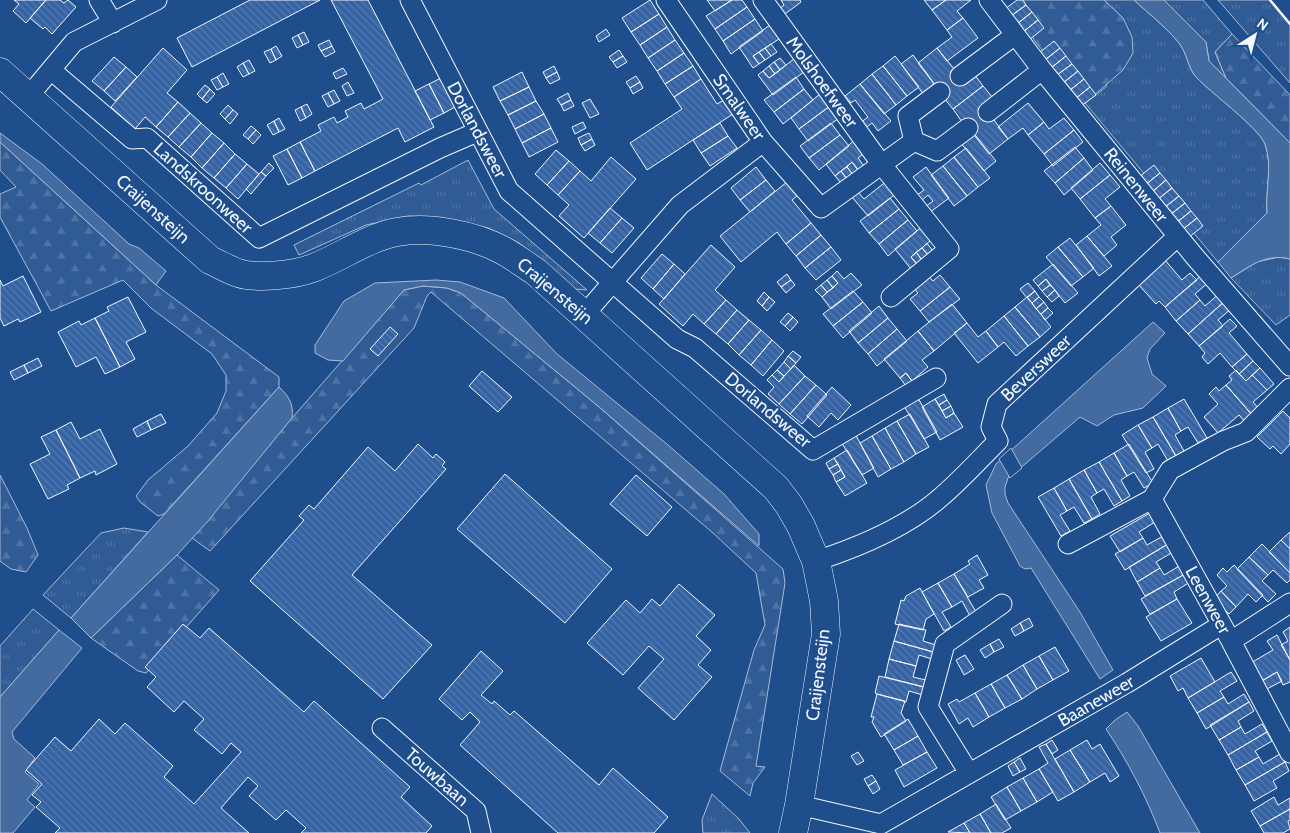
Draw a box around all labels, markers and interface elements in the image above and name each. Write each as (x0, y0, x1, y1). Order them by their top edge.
north arrow (1230, 10, 1280, 60)
text: N (1253, 14, 1272, 35)
street label: Molshoefweer (781, 32, 863, 132)
street label: Smalweer (708, 70, 770, 145)
street label: Dorlandsweer (442, 78, 512, 182)
street label: Landskroonweer (149, 138, 257, 238)
street label: Reinenweer (1099, 143, 1173, 227)
street label: Craijensteijn (111, 170, 195, 248)
street label: Craijensteijn (513, 253, 597, 329)
street label: Beversweer (996, 330, 1076, 406)
street label: Dorlandsweer (720, 367, 816, 453)
street label: Leenweer (1180, 562, 1236, 638)
street label: Craijensteijn (801, 628, 835, 722)
street label: Baaneweer (1054, 670, 1138, 732)
street label: Touwbaan (400, 743, 474, 811)

